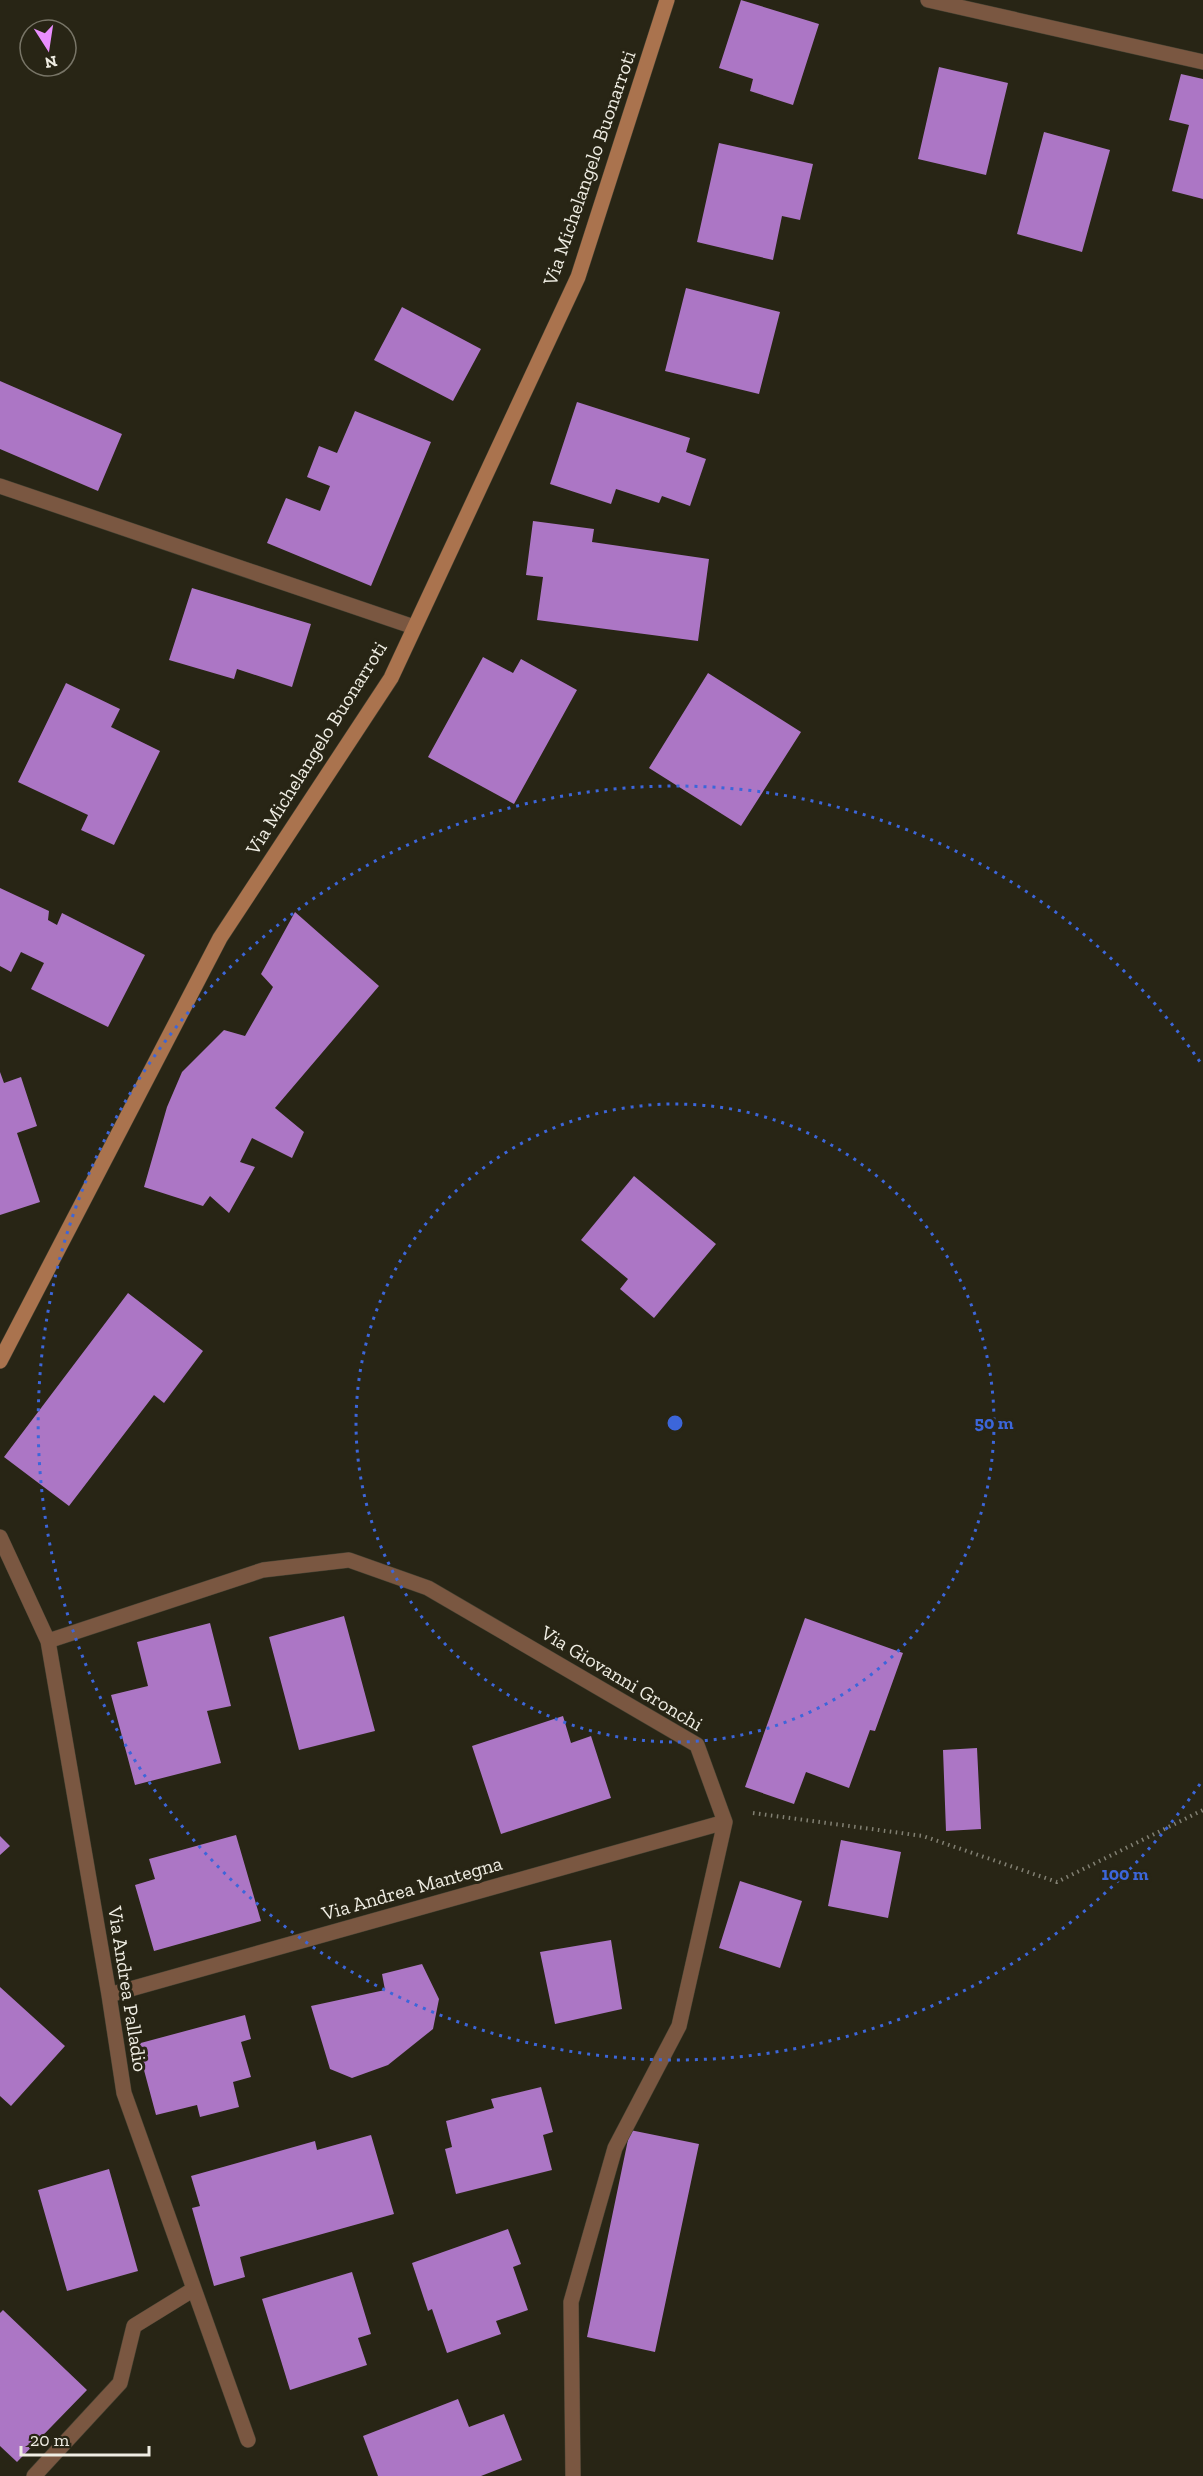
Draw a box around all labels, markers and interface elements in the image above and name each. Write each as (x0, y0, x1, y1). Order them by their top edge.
north arrow (18, 18, 78, 78)
street label: Via Michelangelo Buonarroti (537, 47, 641, 290)
text: N (43, 52, 59, 73)
street label: Via Michelangelo Buonarroti (240, 637, 392, 860)
text: 50 m (975, 1412, 1014, 1434)
centre of rings (665, 1413, 685, 1433)
street label: Via Giovanni Gronchi (536, 1620, 708, 1736)
street label: Via Andrea Mantegna (318, 1851, 505, 1926)
text: 100 m (1101, 1863, 1149, 1885)
street label: Via Andrea Palladio (103, 1904, 153, 2074)
scale bar (21, 2419, 148, 2457)
text: 20 m (30, 2429, 70, 2451)

